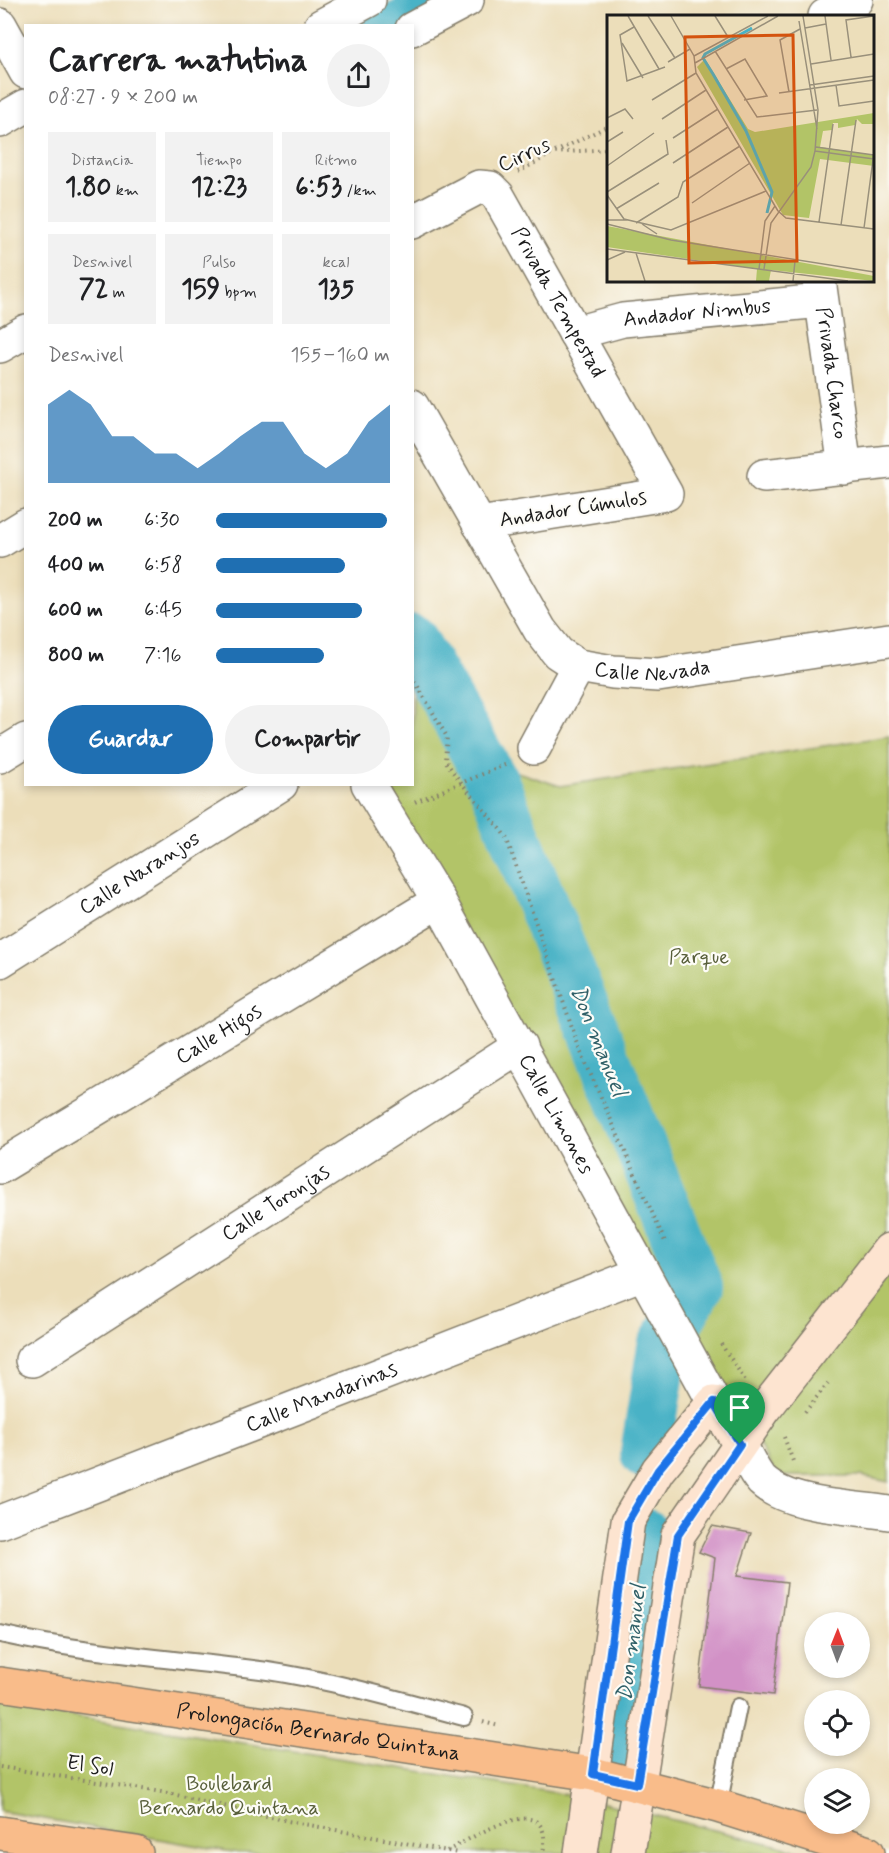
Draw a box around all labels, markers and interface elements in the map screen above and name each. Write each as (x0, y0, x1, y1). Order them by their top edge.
inset map (607, 15, 874, 282)
text: Carrera matutina (48, 39, 308, 83)
button: share (327, 44, 390, 107)
text: 08:27 · 9 × 200 m (48, 84, 198, 111)
street label: Cirrus (493, 131, 555, 179)
text: Distancia (71, 150, 133, 171)
text: Tiempo (196, 150, 242, 171)
text: Ritmo (315, 150, 357, 171)
text: 1.80 (65, 171, 111, 205)
text: 12:23 (191, 171, 247, 205)
text: 6:53 (295, 171, 342, 205)
text: km (111, 180, 139, 201)
text: /km (342, 180, 377, 201)
street label: Privada Tempestad (504, 222, 612, 383)
text: Desnivel (72, 252, 132, 273)
text: Pulso (202, 252, 236, 273)
text: kcal (323, 252, 349, 273)
text: 72 (79, 273, 108, 307)
text: 159 (181, 273, 220, 307)
text: 135 (317, 273, 355, 307)
text: m (108, 282, 125, 303)
text: bpm (220, 282, 257, 303)
street label: Andador Nimbus (622, 292, 772, 334)
street label: Privada Charco (809, 305, 855, 441)
text: Desnivel (48, 342, 123, 369)
text: 155–160 m (291, 342, 390, 369)
street label: Andador Cúmulos (497, 484, 649, 534)
text: 200 m (48, 507, 103, 534)
text: 6:30 (144, 507, 180, 534)
text: 400 m (48, 552, 104, 579)
text: 6:58 (144, 552, 183, 579)
text: 600 m (48, 597, 103, 624)
text: 6:45 (144, 597, 182, 624)
text: 800 m (48, 642, 104, 669)
text: 7:16 (144, 642, 181, 669)
street label: Calle Nevada (592, 653, 712, 689)
button: Guardar (48, 705, 213, 774)
button: Compartir (225, 705, 390, 774)
street label: Calle Naranjos (74, 824, 205, 922)
park label: Parque (669, 943, 729, 971)
water label: Don manuel (563, 982, 633, 1102)
street label: Calle Higos (171, 997, 267, 1071)
street label: Calle Limones (512, 1049, 600, 1179)
street label: Calle Toronjas (216, 1158, 335, 1248)
street label: Calle Mandarinas (242, 1355, 402, 1439)
pin (714, 1382, 765, 1444)
icon: arrive (723, 1391, 756, 1424)
water label: Don manuel (611, 1582, 653, 1703)
north arrow (804, 1612, 870, 1678)
map controls (804, 1612, 870, 1834)
button: locate (804, 1690, 870, 1756)
street label: Prolongación Bernardo Quintana (175, 1697, 462, 1768)
street label: El Sol (65, 1749, 115, 1783)
button: layers (804, 1768, 870, 1834)
park label: Boulebard Bernardo Quintana (139, 1770, 319, 1822)

